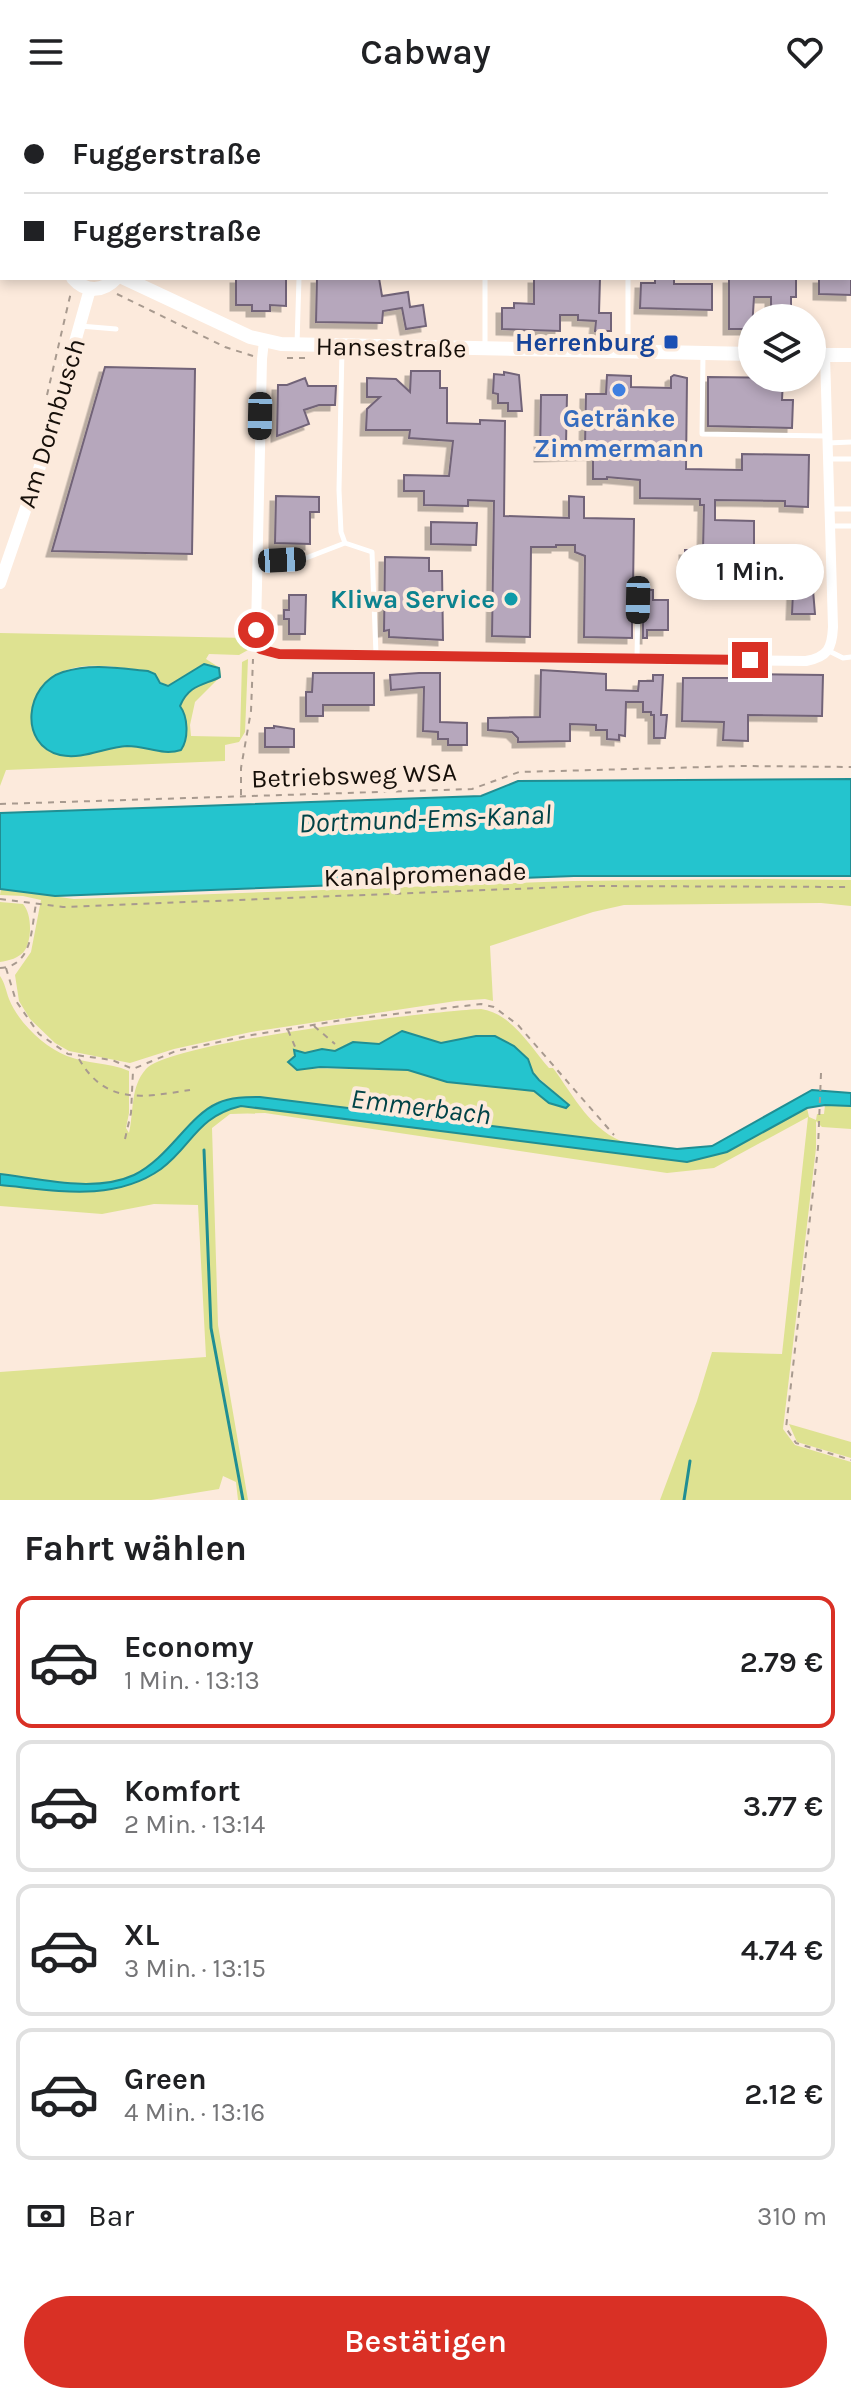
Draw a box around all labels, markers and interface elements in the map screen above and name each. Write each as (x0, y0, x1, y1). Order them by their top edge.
icon: menu (24, 30, 68, 74)
icon: heart (783, 30, 827, 74)
text: Cabway (360, 31, 491, 73)
text: Fuggerstraße (72, 136, 261, 172)
text: Fuggerstraße (72, 213, 261, 249)
map controls (738, 304, 826, 392)
button: layers (738, 304, 826, 392)
place label: Herrenburg (515, 327, 655, 358)
street label: Hansestraße (315, 331, 467, 364)
marker: Herrenburg (662, 333, 680, 351)
street label: Am Dornbusch (11, 335, 92, 512)
marker: Getränke Zimmermann (610, 381, 628, 399)
car (248, 392, 272, 440)
place label: Getränke Zimmermann (534, 403, 704, 464)
callout: 1 Min. (676, 544, 824, 600)
car (257, 547, 307, 573)
text: 1 Min. (716, 556, 784, 587)
car (626, 576, 650, 624)
place label: Kliwa Service (330, 584, 495, 615)
marker: Kliwa Service (502, 590, 520, 608)
route start (238, 612, 274, 648)
route end (732, 642, 768, 678)
street label: Betriebsweg WSA (251, 756, 457, 795)
water label: Dortmund-Ems-Kanal (298, 798, 552, 839)
street label: Kanalpromenade (323, 855, 527, 894)
water label: Emmerbach (349, 1082, 493, 1131)
text: Fahrt wählen (24, 1527, 247, 1569)
icon: car (28, 1626, 100, 1698)
text: Economy (124, 1629, 254, 1665)
text: 2.79 € (740, 1644, 823, 1680)
text: 1 Min. · 13:13 (124, 1665, 260, 1696)
icon: car (28, 1770, 100, 1842)
text: Komfort (124, 1773, 241, 1809)
text: 3.77 € (743, 1788, 823, 1824)
text: 2 Min. · 13:14 (124, 1809, 265, 1840)
icon: car (28, 1914, 100, 1986)
text: XL (124, 1917, 159, 1953)
text: 4.74 € (741, 1932, 823, 1968)
text: 3 Min. · 13:15 (124, 1953, 266, 1984)
icon: car (28, 2058, 100, 2130)
text: Green (124, 2061, 207, 2097)
text: 2.12 € (744, 2076, 823, 2112)
text: 4 Min. · 13:16 (124, 2097, 265, 2128)
icon: cash (24, 2194, 68, 2238)
text: Bar (88, 2198, 134, 2234)
text: 310 m (757, 2201, 827, 2232)
button: Bestätigen (24, 2296, 827, 2388)

